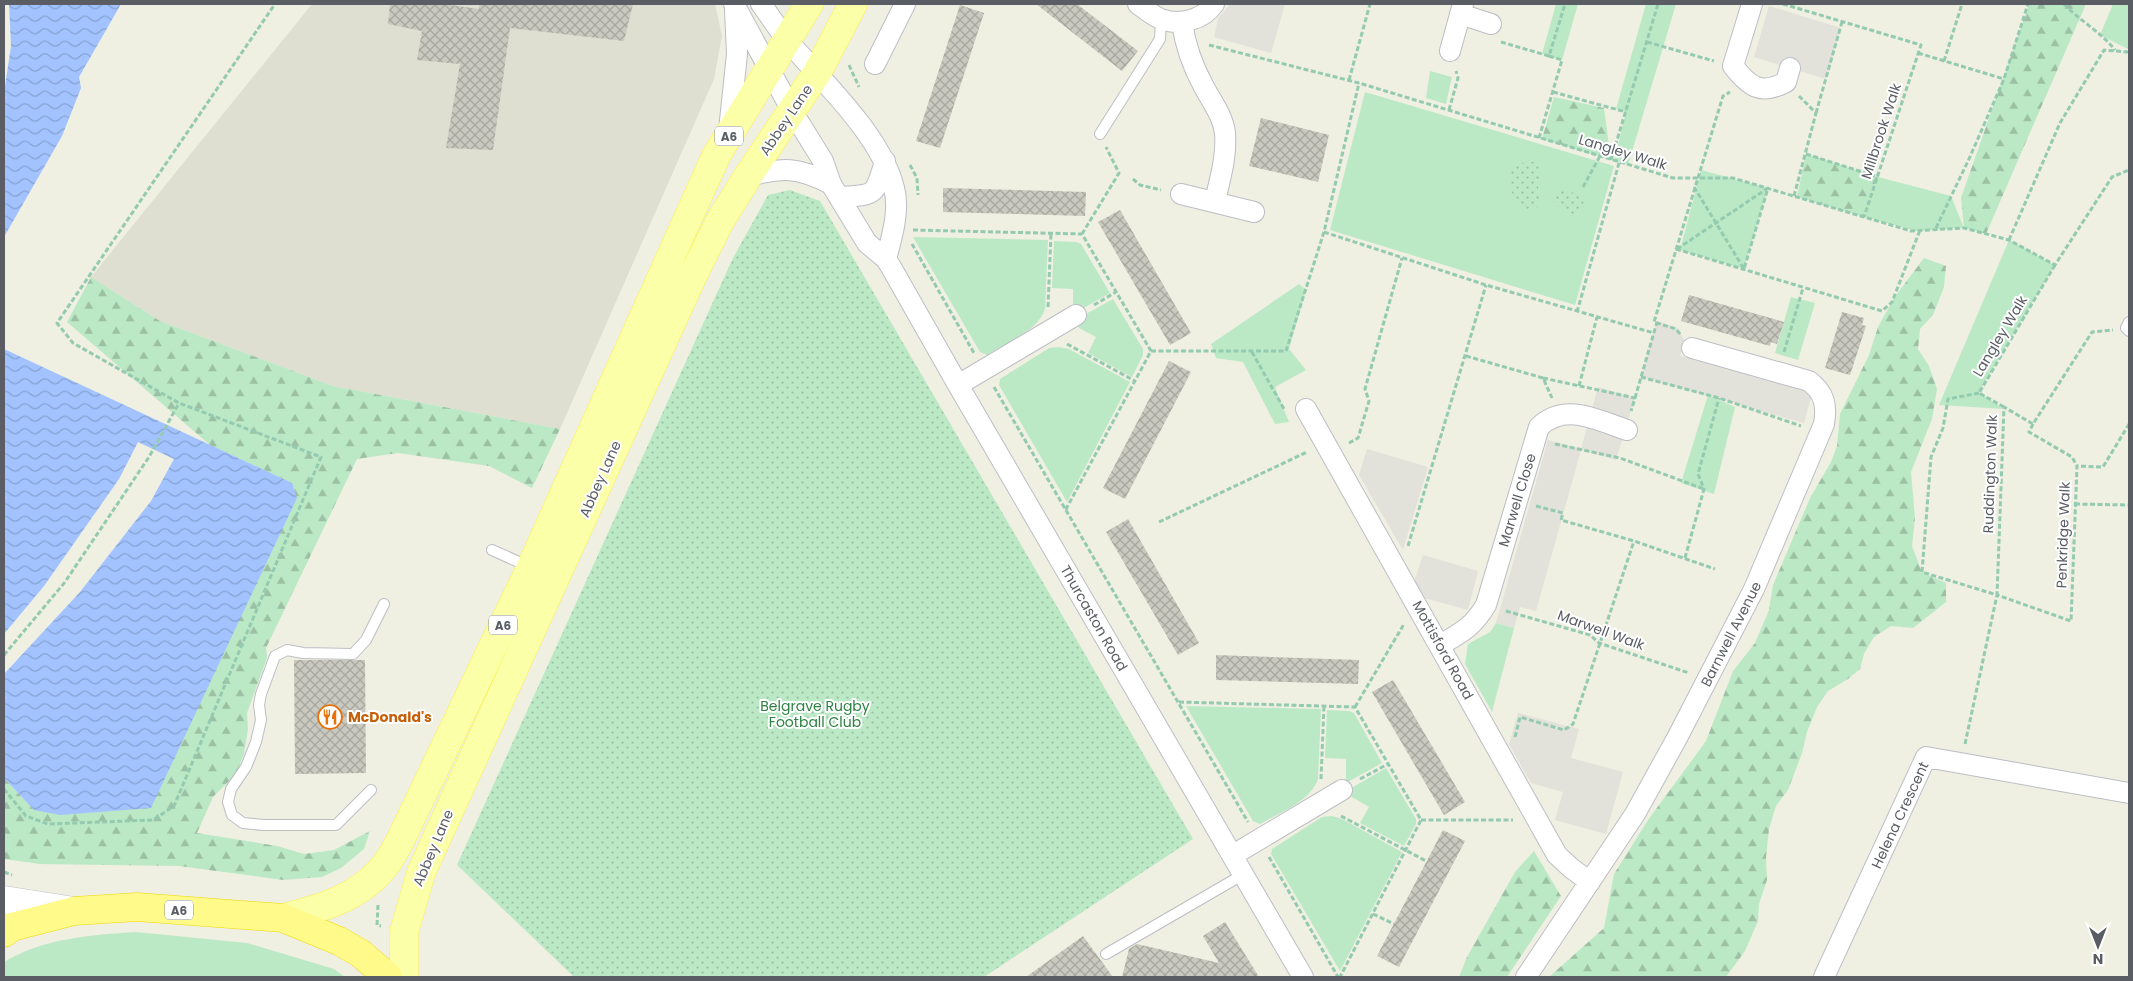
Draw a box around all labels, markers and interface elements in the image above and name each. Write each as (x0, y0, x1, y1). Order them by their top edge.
street label: Abbey Lane (755, 80, 817, 160)
street label: Millbrook Walk (1856, 80, 1906, 182)
road number: A6 (715, 126, 743, 146)
street label: Langley Walk (1576, 129, 1670, 175)
street label: Langley Walk (1968, 291, 2033, 380)
street label: Ruddington Walk (1978, 414, 2002, 534)
street label: Abbey Lane (574, 437, 626, 520)
street label: Marwell Close (1493, 451, 1541, 549)
street label: Penkridge Walk (2051, 481, 2075, 589)
street label: Thurcaston Road (1056, 561, 1132, 675)
street label: Barnwell Avenue (1696, 578, 1766, 690)
street label: Mottisford Road (1408, 597, 1478, 703)
street label: Marwell Walk (1555, 605, 1648, 655)
road number: A6 (489, 616, 517, 634)
park label: Belgrave Rugby Football Club (760, 696, 870, 732)
restaurant icon: McDonald's (317, 704, 343, 730)
place label: McDonald's (348, 707, 432, 727)
street label: Helena Crescent (1866, 758, 1934, 872)
street label: Abbey Lane (408, 806, 458, 890)
road number: A6 (165, 900, 193, 920)
north arrow (2073, 921, 2123, 971)
text: N (2093, 949, 2103, 969)

